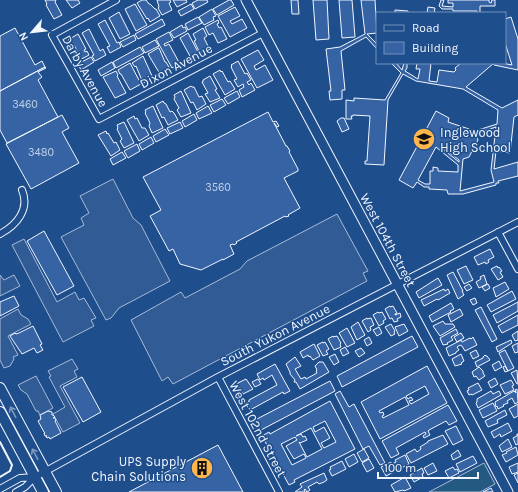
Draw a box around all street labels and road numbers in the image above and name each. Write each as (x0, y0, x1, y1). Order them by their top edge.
street label: Darby Avenue (59, 32, 111, 110)
street label: Dixon Avenue (137, 40, 215, 91)
street label: West 104th Street (357, 191, 419, 289)
street label: South Yukon Avenue (218, 301, 333, 369)
street label: West 102nd Street (226, 378, 290, 480)

